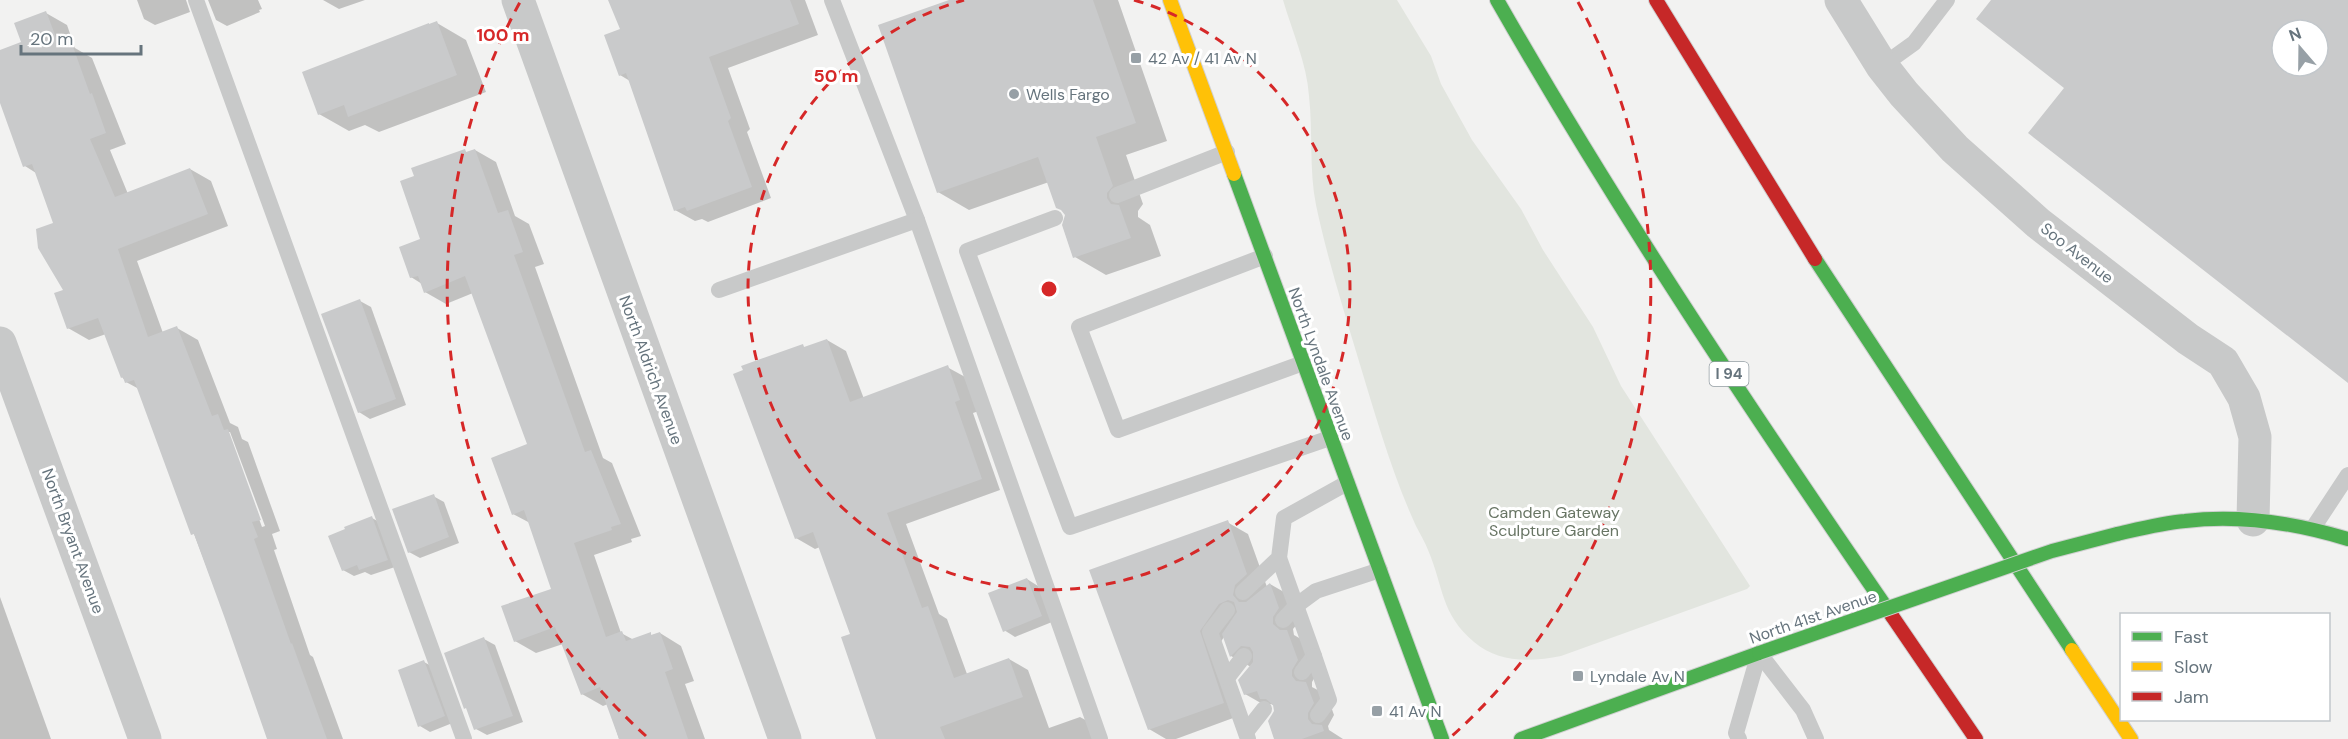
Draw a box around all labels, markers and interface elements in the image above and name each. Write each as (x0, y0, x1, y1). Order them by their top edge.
scale bar (21, 18, 141, 56)
north arrow (2270, 18, 2330, 78)
text: 100 m (476, 23, 530, 47)
text: N (2286, 23, 2304, 46)
text: 20 m (30, 27, 73, 51)
place label: 42 Av / 41 Av N (1148, 48, 1257, 69)
marker: 42 Av / 41 Av N (1129, 51, 1143, 65)
text: 50 m (813, 64, 859, 88)
place label: Wells Fargo (1026, 84, 1110, 105)
marker: Wells Fargo (1007, 87, 1021, 101)
street label: Soo Avenue (2036, 218, 2118, 288)
centre of rings (1039, 279, 1059, 299)
street label: North Lyndale Avenue (1283, 284, 1359, 444)
street label: North Aldrich Avenue (614, 293, 688, 447)
road number: I 94 (1710, 362, 1748, 386)
street label: North Bryant Avenue (37, 466, 109, 616)
park label: Camden Gateway Sculpture Garden (1488, 502, 1620, 541)
street label: North 41st Avenue (1746, 585, 1880, 649)
legend (2120, 613, 2330, 721)
text: Fast (2174, 625, 2209, 649)
text: Slow (2174, 655, 2213, 679)
place label: Lyndale Av N (1590, 666, 1685, 687)
marker: Lyndale Av N (1571, 669, 1585, 683)
text: Jam (2174, 685, 2209, 709)
place label: 41 Av N (1389, 701, 1442, 722)
marker: 41 Av N (1370, 704, 1384, 718)

